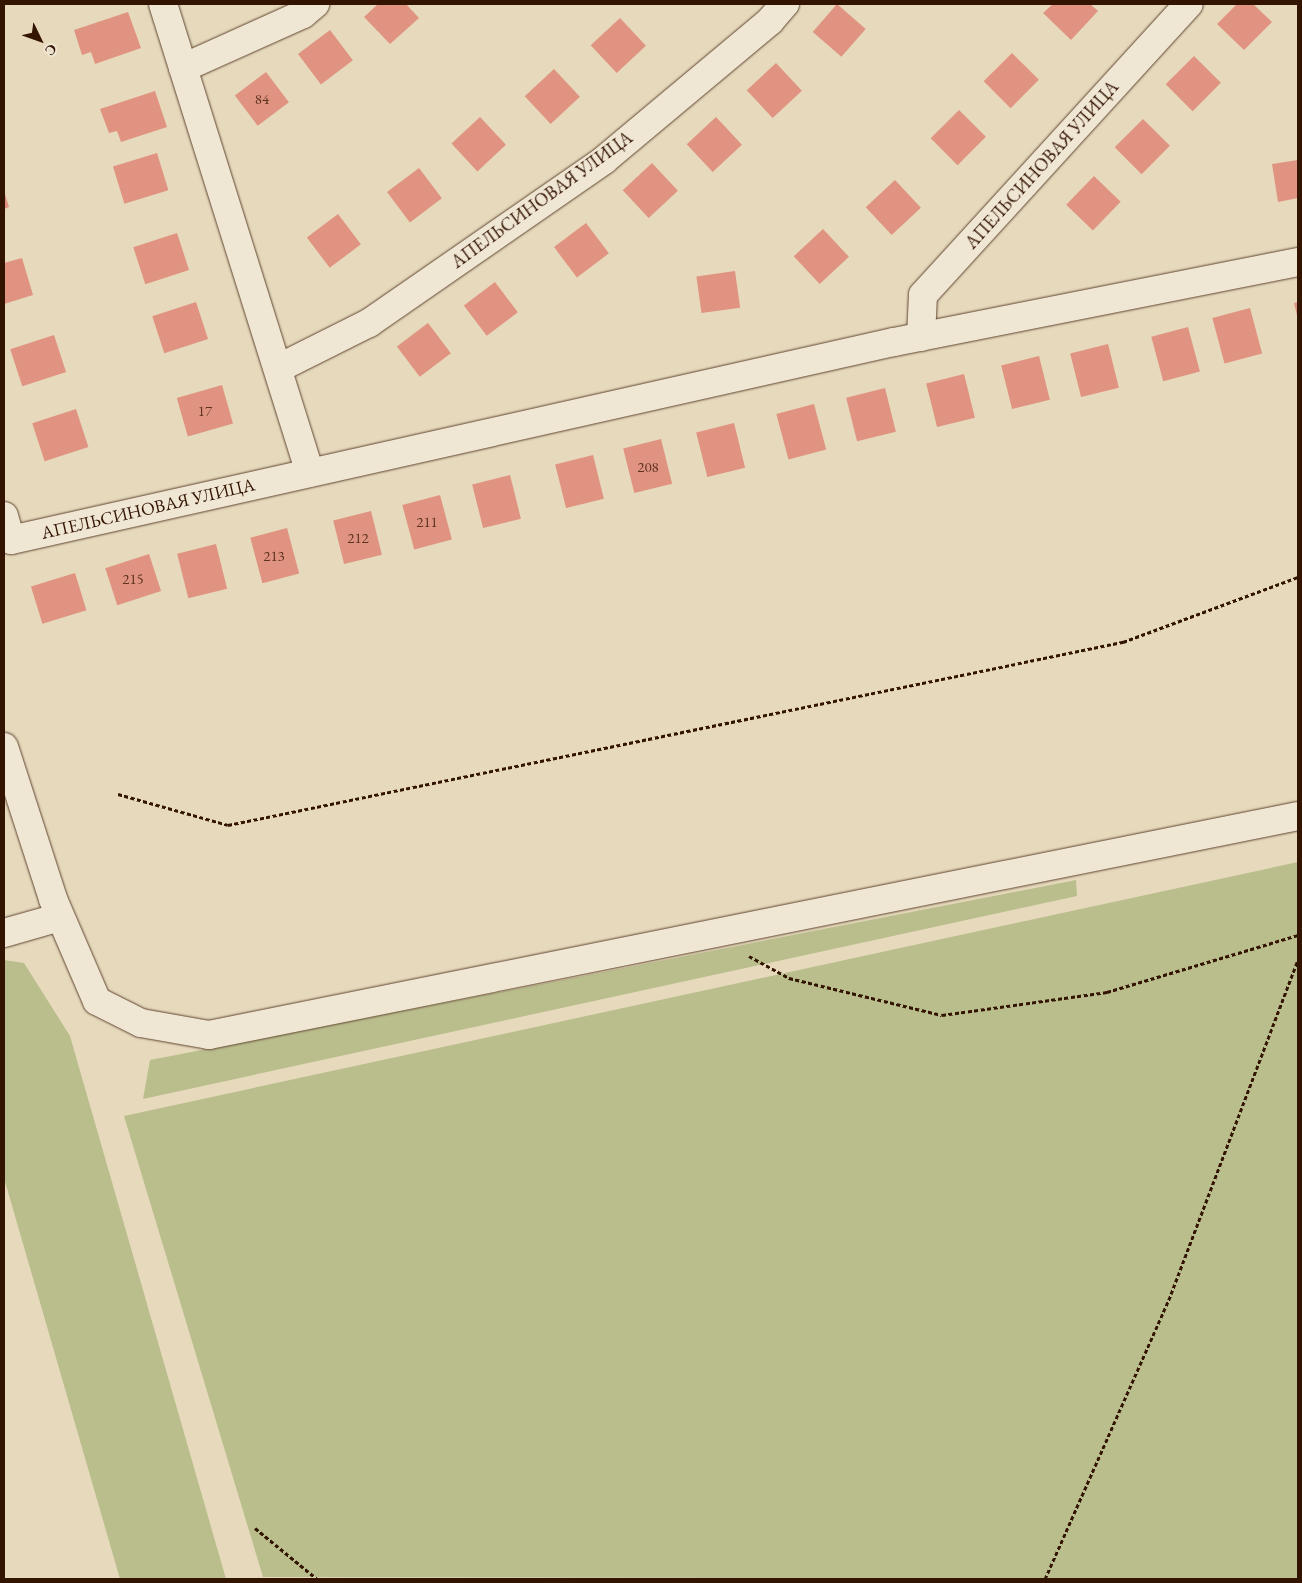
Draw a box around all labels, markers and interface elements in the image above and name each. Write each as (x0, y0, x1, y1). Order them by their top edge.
north arrow (15, 15, 65, 65)
text: С (41, 40, 61, 60)
street label: АПЕЛЬСИНОВАЯ УЛИЦА (961, 77, 1123, 253)
house number: 84 (255, 90, 269, 108)
street label: АПЕЛЬСИНОВАЯ УЛИЦА (447, 127, 637, 273)
house number: 17 (198, 402, 212, 420)
house number: 208 (637, 458, 659, 476)
street label: АПЕЛЬСИНОВАЯ УЛИЦА (39, 474, 257, 544)
house number: 211 (416, 513, 438, 531)
house number: 212 (347, 529, 369, 547)
house number: 213 (263, 547, 285, 565)
house number: 215 (122, 570, 144, 588)

